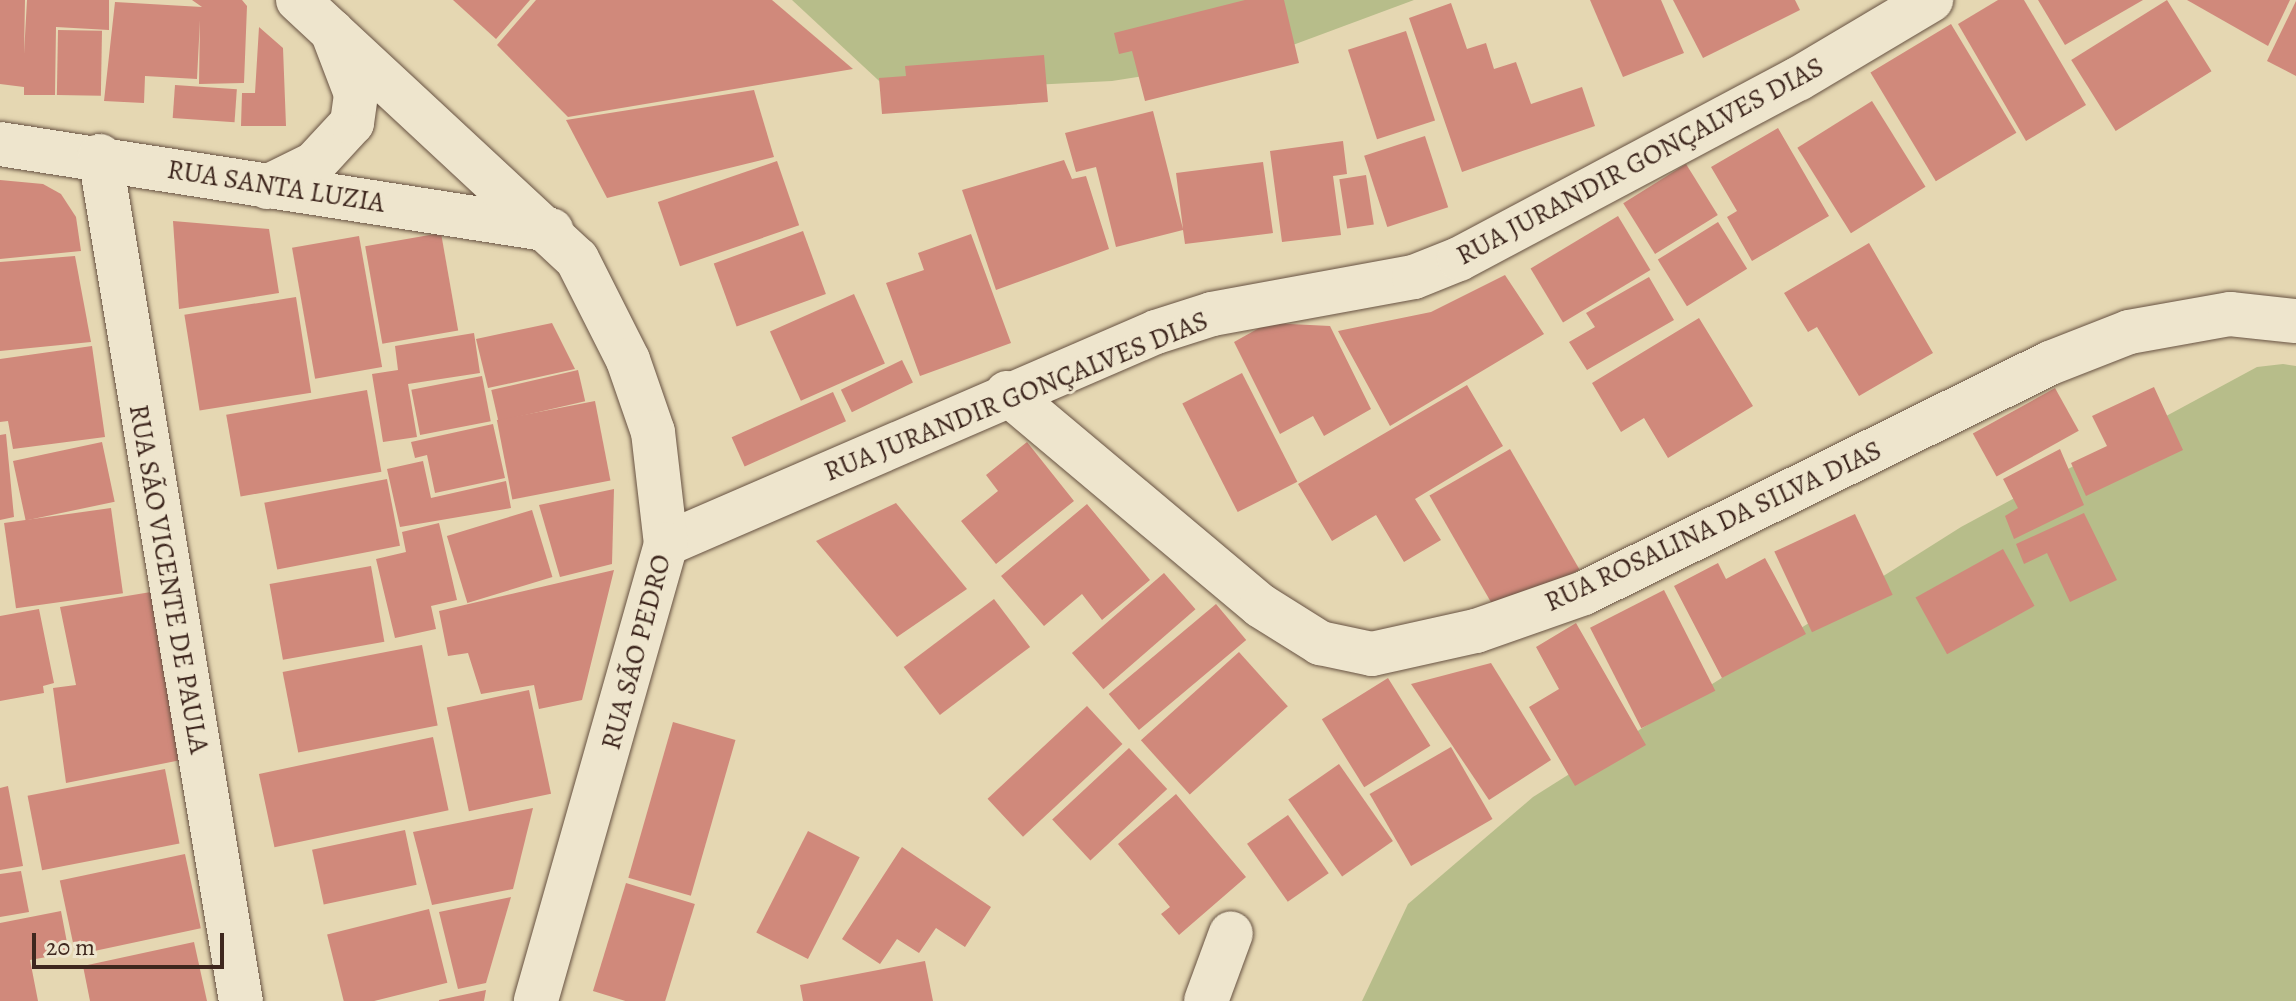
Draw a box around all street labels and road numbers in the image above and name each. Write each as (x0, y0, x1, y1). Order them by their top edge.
street label: RUA JURANDIR GONÇALVES DIAS (1451, 50, 1829, 272)
street label: RUA SANTA LUZIA (165, 152, 387, 220)
street label: RUA JURANDIR GONÇALVES DIAS (819, 303, 1213, 489)
street label: RUA SÃO VICENTE DE PAULA (122, 402, 216, 756)
street label: RUA ROSALINA DA SILVA DIAS (1539, 433, 1887, 619)
street label: RUA SÃO PEDRO (594, 551, 678, 753)

